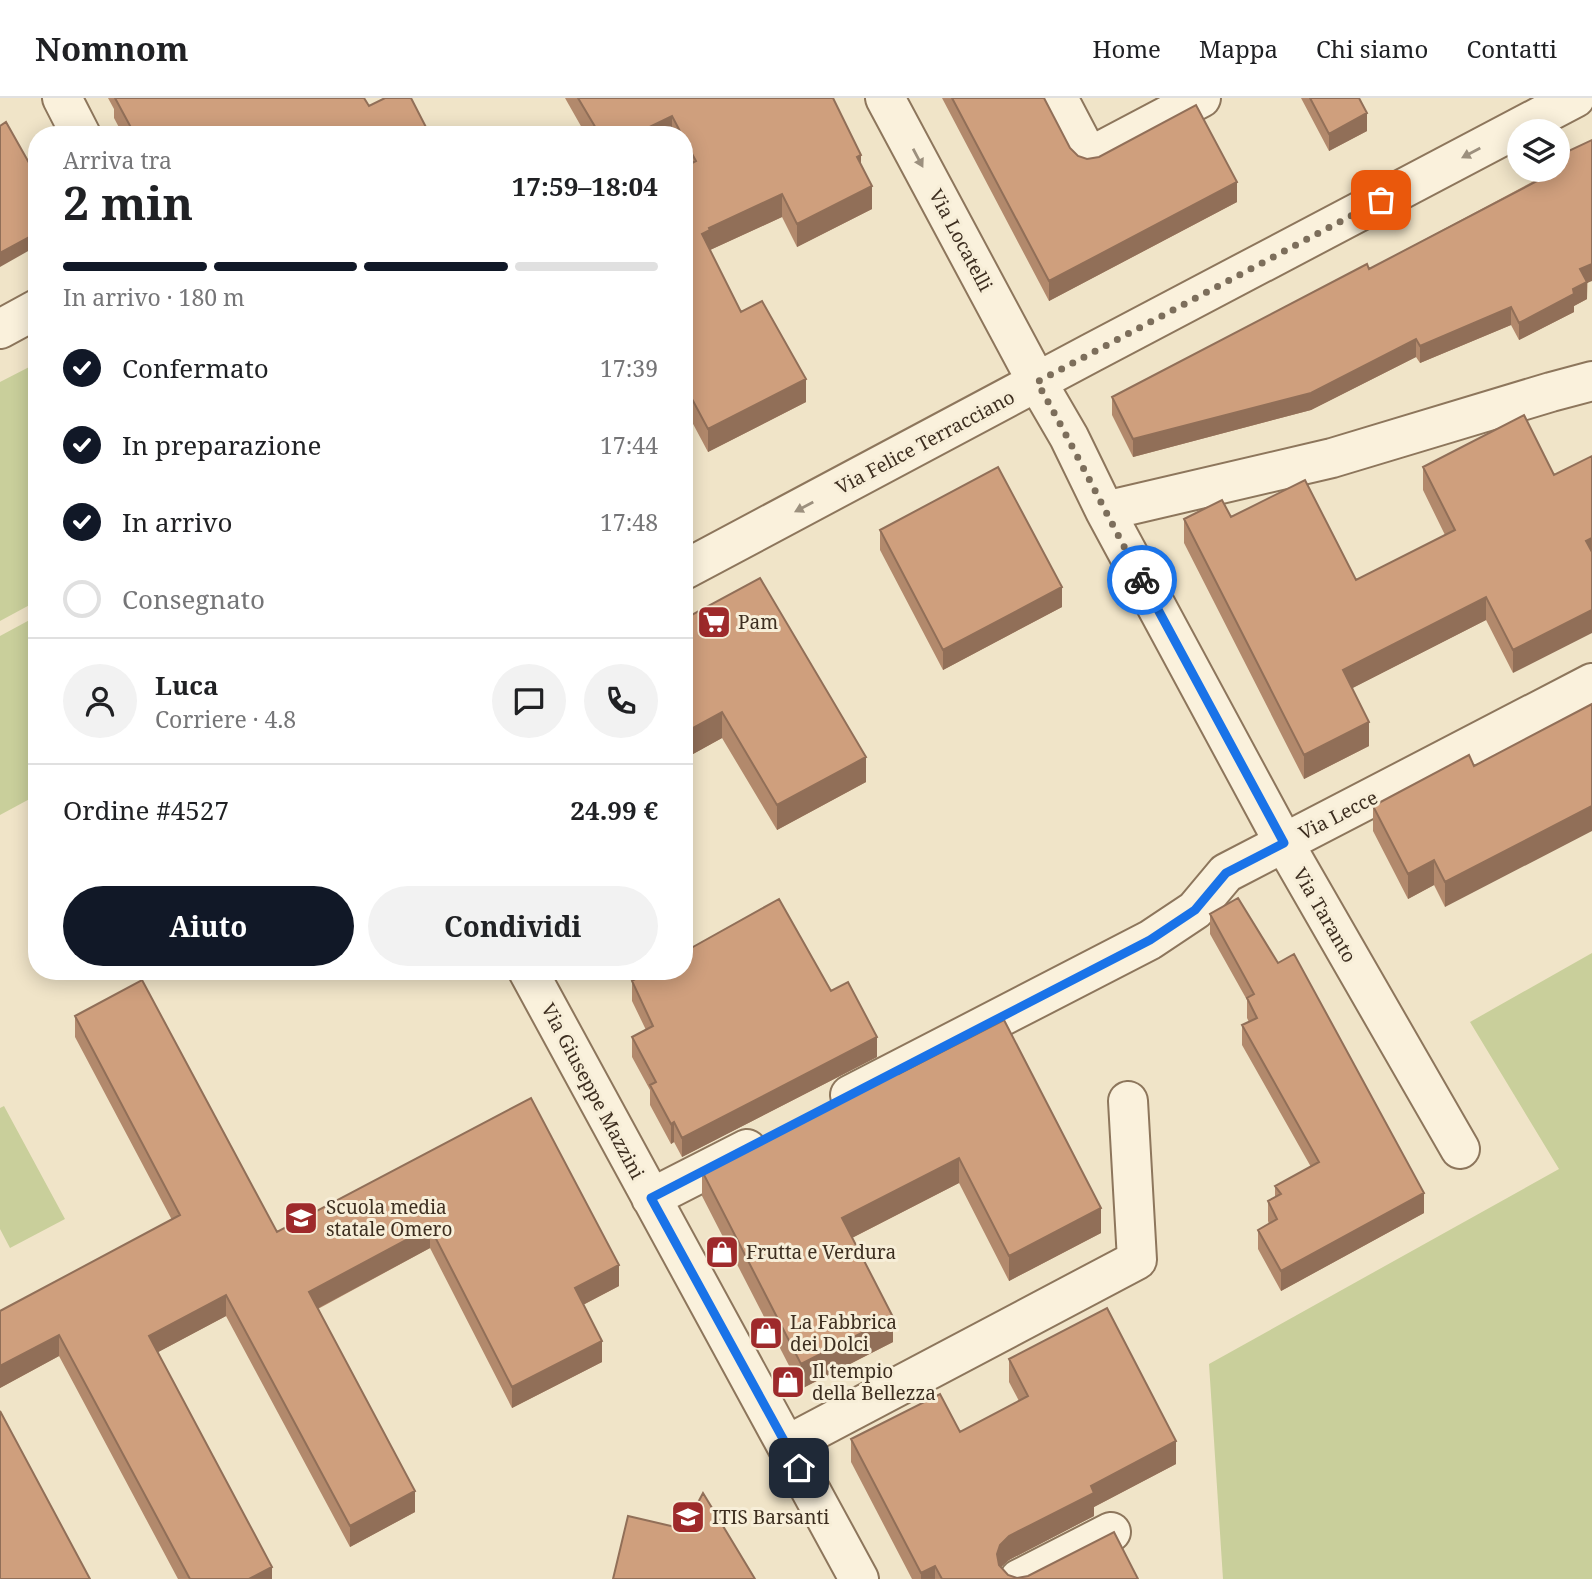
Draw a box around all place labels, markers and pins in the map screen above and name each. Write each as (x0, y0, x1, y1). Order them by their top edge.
pin (1351, 170, 1411, 230)
supermarket icon: Pam (695, 603, 733, 641)
place label: Pam (738, 609, 778, 635)
place label: Scuola media statale Omero (326, 1194, 452, 1242)
school or university icon: Scuola media statale Omero (282, 1199, 320, 1237)
shop icon: Frutta e Verdura (703, 1233, 741, 1271)
place label: Frutta e Verdura (746, 1239, 896, 1265)
place label: La Fabbrica dei Dolci (790, 1309, 897, 1357)
shop icon: La Fabbrica dei Dolci (747, 1314, 785, 1352)
place label: Il tempio della Bellezza (812, 1358, 936, 1406)
shop icon: Il tempio della Bellezza (769, 1363, 807, 1401)
pin (769, 1438, 829, 1498)
school or university icon: ITIS Barsanti (669, 1498, 707, 1536)
place label: ITIS Barsanti (712, 1504, 829, 1530)

